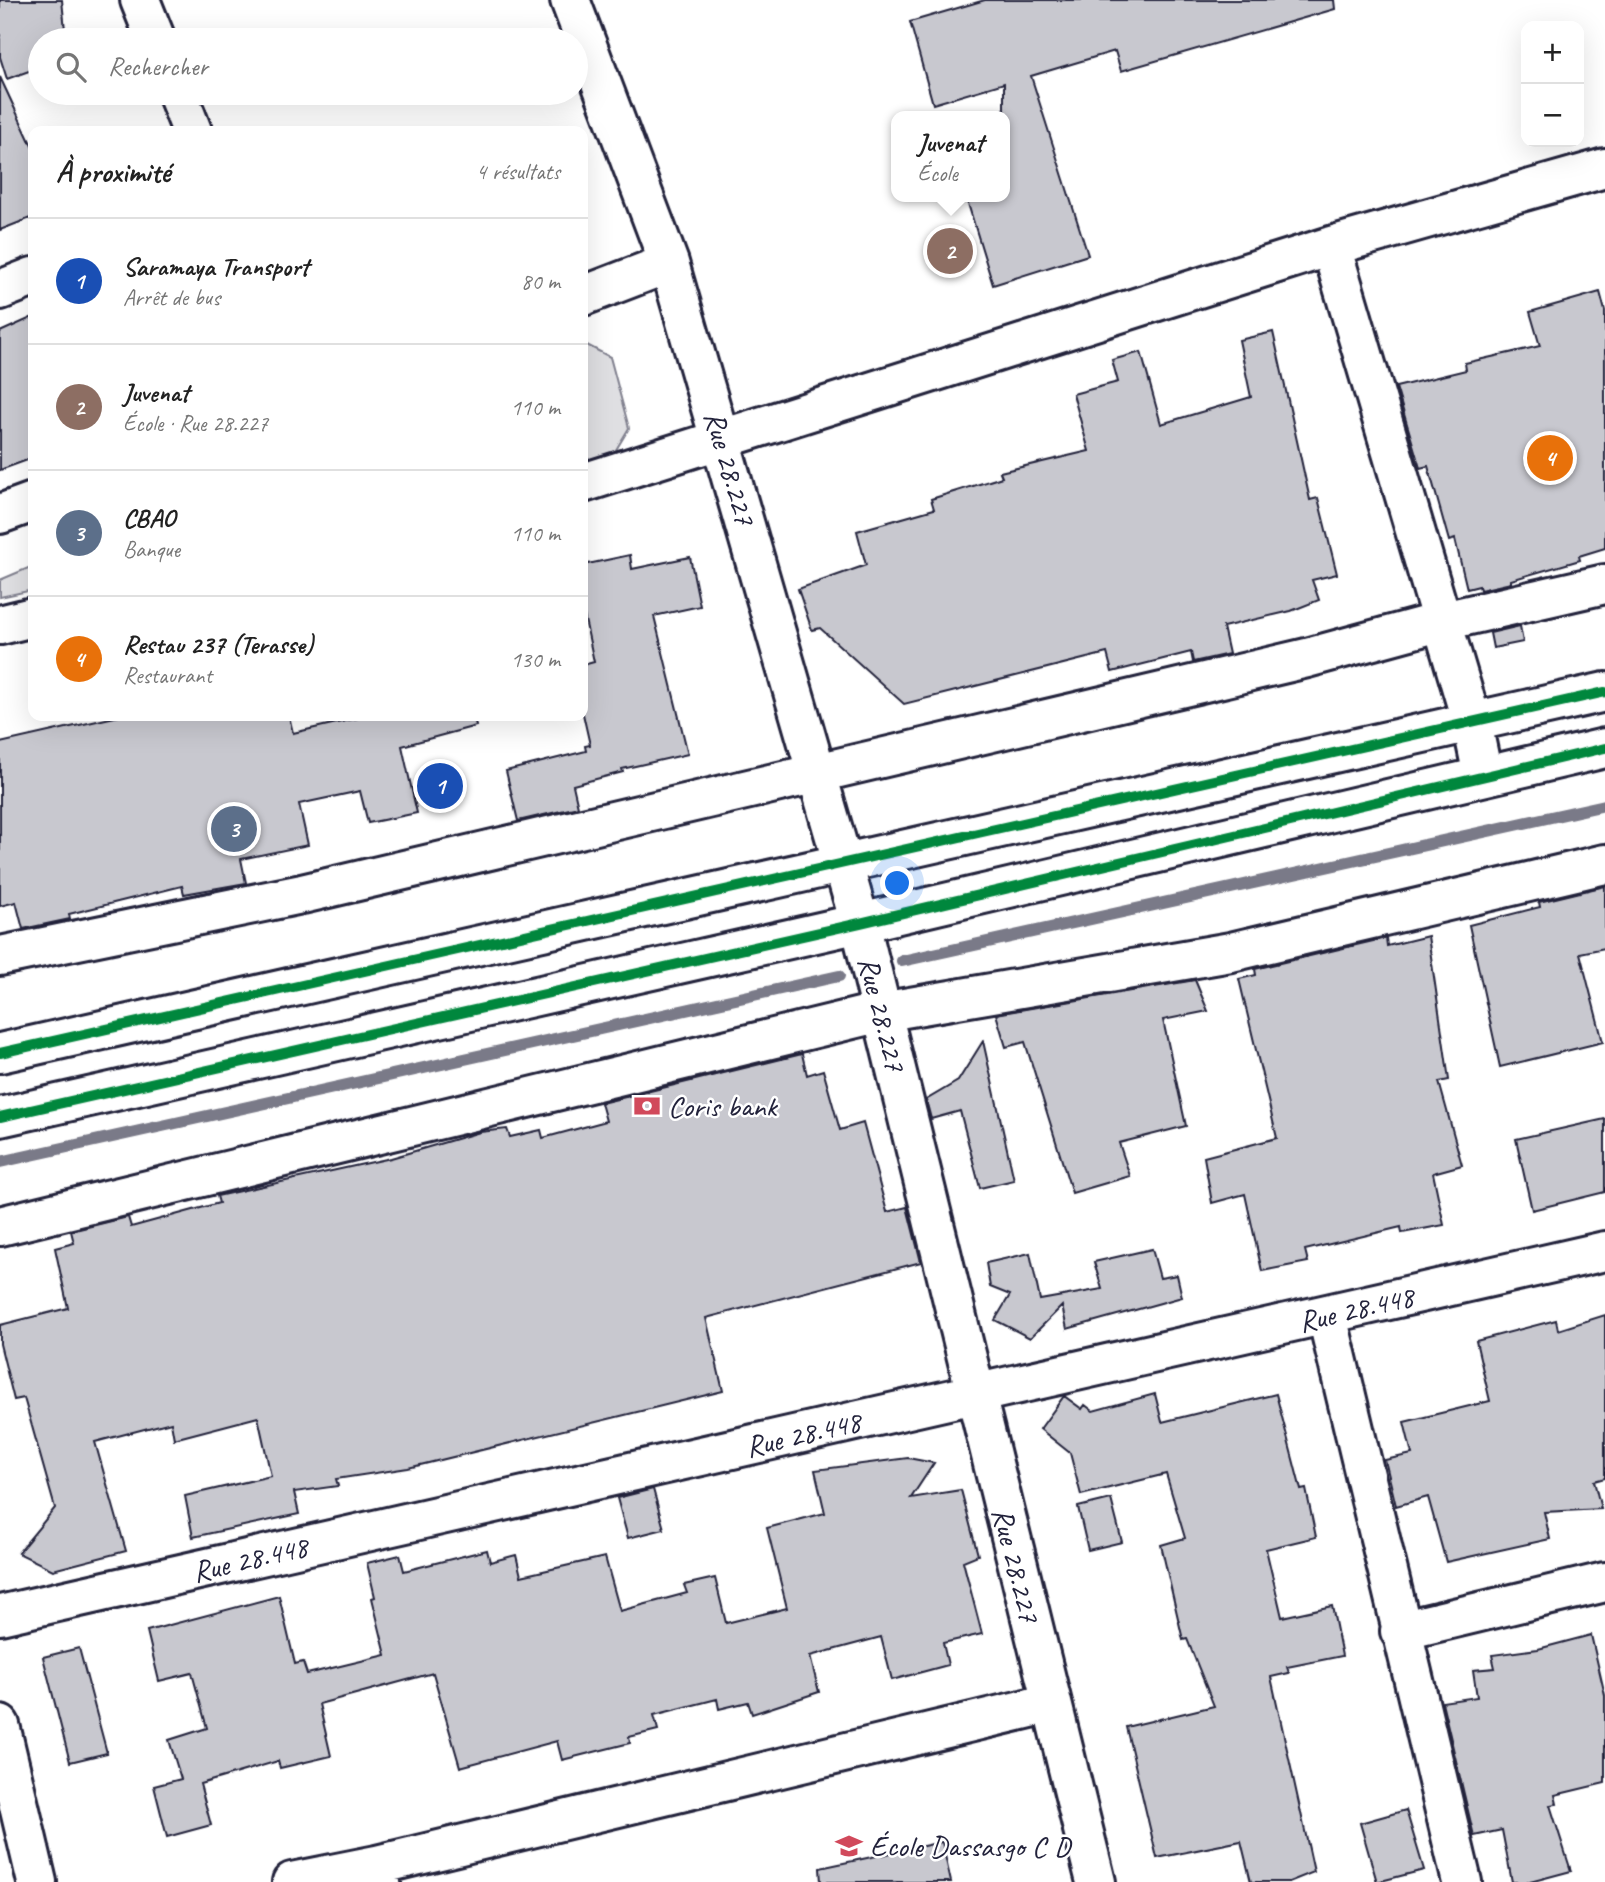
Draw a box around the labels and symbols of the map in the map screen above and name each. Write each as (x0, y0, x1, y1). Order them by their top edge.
pin: 2 (927, 225, 973, 277)
street label: Rue 28.227 (696, 407, 765, 531)
pin: 4 (1527, 432, 1573, 484)
pin: 1 (417, 760, 463, 812)
pin: 3 (211, 803, 257, 855)
your location (880, 866, 914, 900)
street label: Rue 28.227 (849, 953, 915, 1077)
place label: Coris bank (668, 1087, 778, 1125)
bank icon: Coris bank (632, 1091, 662, 1121)
street label: Rue 28.448 (1295, 1277, 1420, 1341)
street label: Rue 28.448 (742, 1402, 867, 1466)
street label: Rue 28.227 (983, 1504, 1049, 1628)
street label: Rue 28.448 (189, 1527, 314, 1591)
place label: École Dassasgo C D (870, 1827, 1073, 1865)
school or university icon: École Dassasgo C D (834, 1831, 864, 1861)

